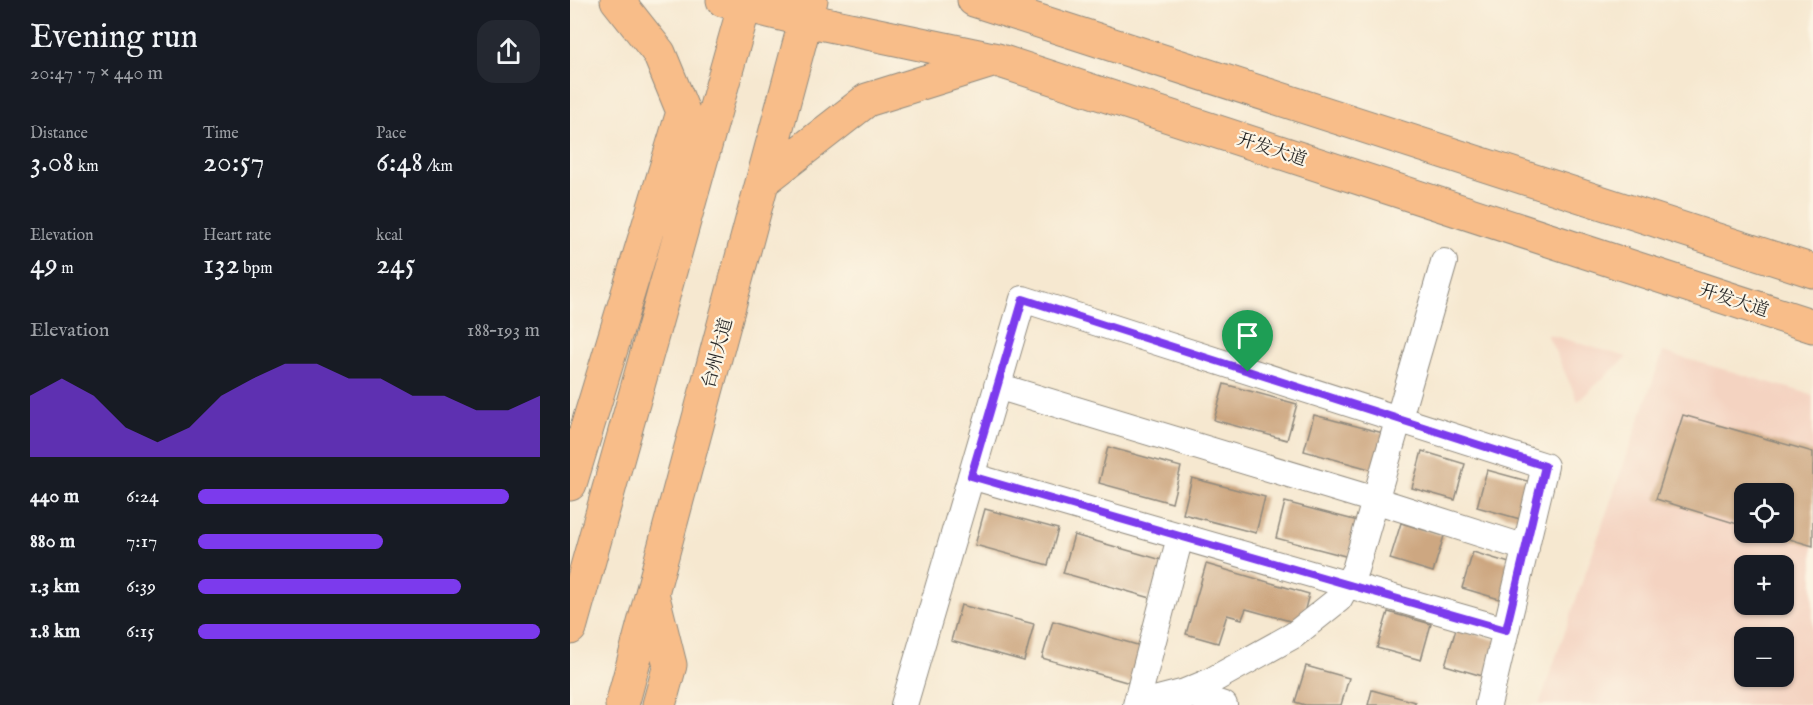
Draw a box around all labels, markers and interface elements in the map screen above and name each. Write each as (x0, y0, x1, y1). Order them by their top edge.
text: Evening run (30, 17, 198, 59)
button: share (477, 20, 540, 83)
text: 20:47 · 7 × 440 m (30, 61, 163, 86)
text: Distance (30, 124, 88, 144)
text: Time (203, 124, 239, 144)
text: Pace (376, 124, 406, 144)
street label: 开发大道 (1234, 128, 1309, 172)
text: 3.08 (30, 144, 74, 182)
text: 20:57 (203, 144, 265, 182)
text: 6:48 (376, 144, 423, 182)
text: km (74, 157, 99, 177)
text: /km (423, 157, 453, 177)
text: Elevation (30, 226, 93, 246)
text: Heart rate (203, 226, 271, 246)
text: kcal (376, 226, 403, 246)
text: 49 (30, 246, 58, 284)
text: 132 (203, 246, 239, 284)
text: 245 (376, 246, 416, 284)
text: m (58, 259, 74, 279)
text: bpm (239, 259, 273, 279)
street label: 开发大道 (1696, 279, 1771, 323)
pin (1222, 310, 1273, 372)
street label: 台州大道 (698, 316, 739, 391)
text: Elevation (30, 318, 109, 343)
text: 188–193 m (467, 318, 540, 343)
icon: arrive (1231, 319, 1264, 352)
map controls (1734, 483, 1794, 687)
button: locate (1734, 483, 1794, 543)
text: 440 m (30, 484, 79, 509)
text: 6:24 (126, 484, 159, 509)
text: 880 m (30, 529, 75, 554)
text: 7:17 (126, 529, 157, 554)
button: + (1734, 555, 1794, 615)
text: 1.3 km (30, 574, 80, 599)
text: 6:39 (126, 574, 156, 599)
text: 1.8 km (30, 619, 80, 644)
text: 6:15 (126, 619, 154, 644)
button: − (1734, 627, 1794, 687)

